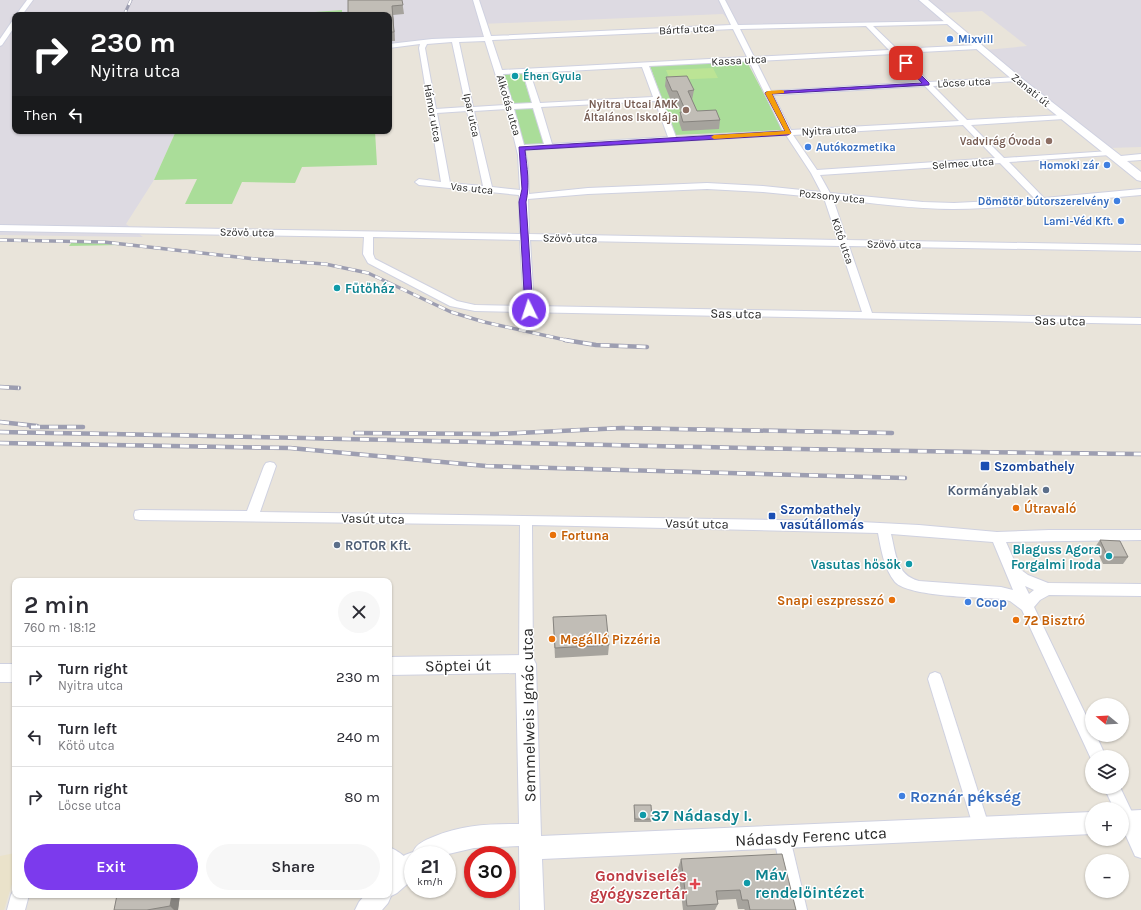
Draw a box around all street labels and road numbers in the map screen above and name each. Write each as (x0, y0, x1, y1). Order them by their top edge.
street label: Bártfa utca (659, 22, 715, 37)
street label: Kassa utca (711, 53, 767, 68)
street label: Zanati út (1009, 71, 1053, 110)
street label: Alkotás utca (494, 73, 523, 137)
street label: Lőcse utca (937, 75, 991, 90)
street label: Hámor utca (421, 83, 444, 143)
street label: Ipar utca (461, 92, 483, 138)
street label: Nyitra utca (801, 123, 857, 138)
street label: Selmec utca (932, 155, 994, 172)
street label: Vas utca (450, 180, 494, 197)
street label: Pozsony utca (798, 187, 865, 206)
street label: Kötő utca (829, 216, 856, 266)
street label: Szövő utca (220, 226, 274, 239)
street label: Szövő utca (543, 232, 597, 245)
street label: Szövő utca (867, 238, 921, 251)
street label: Sas utca (710, 306, 762, 321)
street label: Sas utca (1034, 313, 1086, 328)
street label: Vasút utca (341, 510, 405, 527)
street label: Vasút utca (665, 515, 729, 532)
street label: Semmelweis Ignác utca (517, 628, 540, 802)
street label: Söptei út (425, 655, 491, 676)
street label: Nádasdy Ferenc utca (735, 823, 887, 850)

